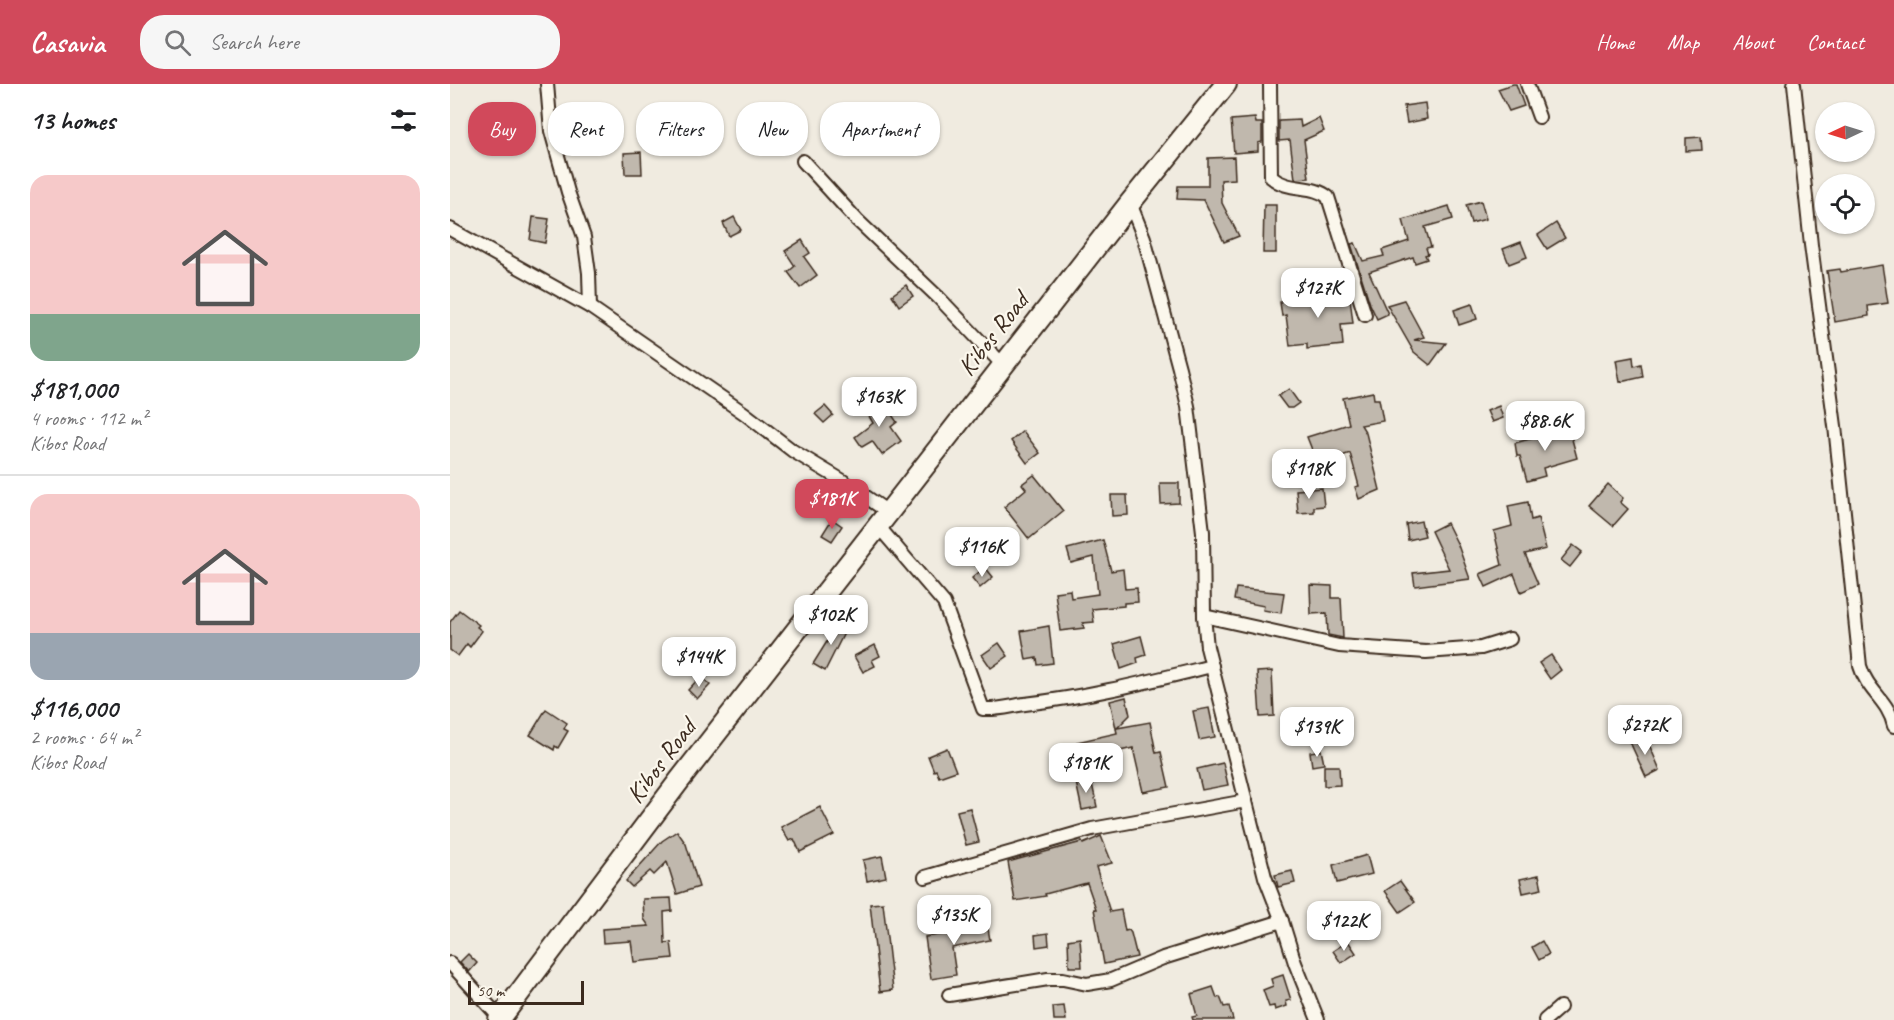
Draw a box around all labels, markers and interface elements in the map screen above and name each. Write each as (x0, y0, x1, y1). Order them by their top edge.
search box (140, 15, 560, 69)
text: Casavia (30, 25, 104, 60)
icon: search (161, 26, 194, 59)
text: Search here (209, 28, 299, 56)
text: Home (1596, 29, 1634, 55)
text: Map (1667, 29, 1699, 55)
text: About (1732, 29, 1774, 55)
text: Contact (1807, 29, 1864, 55)
chip: Buy (468, 102, 536, 156)
chip: Rent (548, 102, 624, 156)
chip: Filters (636, 102, 724, 156)
chip: New (736, 102, 808, 156)
chip: Apartment (820, 102, 940, 156)
north arrow (1815, 102, 1875, 162)
map controls (1815, 102, 1875, 234)
text: 13 homes (30, 104, 115, 137)
icon: filters (387, 104, 420, 137)
button: locate (1815, 174, 1875, 234)
icon: home (171, 214, 279, 322)
pin: $127K (1276, 268, 1360, 319)
text: $127K (1295, 275, 1341, 300)
street label: Kibos Road (950, 282, 1038, 383)
text: $181,000 (30, 373, 117, 406)
pin: $163K (837, 377, 921, 428)
text: $163K (856, 384, 902, 409)
pin: $88.6K (1496, 401, 1594, 452)
text: 4 rooms · 112 m² (30, 406, 147, 431)
text: $88.6K (1520, 408, 1570, 433)
text: Kibos Road (30, 431, 105, 456)
pin: $118K (1267, 449, 1351, 500)
text: $118K (1286, 456, 1332, 481)
pin: $181K (790, 479, 874, 530)
text: $181K (809, 486, 855, 511)
pin: $116K (940, 527, 1024, 578)
icon: home (171, 533, 279, 641)
text: $116K (959, 534, 1005, 559)
pin: $102K (789, 595, 873, 646)
text: $102K (808, 602, 854, 627)
pin: $144K (657, 637, 741, 688)
text: $144K (676, 644, 722, 669)
text: $116,000 (30, 692, 118, 725)
pin: $272K (1603, 705, 1687, 756)
pin: $139K (1275, 707, 1359, 758)
street label: Kibos Road (619, 709, 706, 810)
text: $272K (1622, 712, 1668, 737)
text: $139K (1294, 714, 1340, 739)
text: 2 rooms · 64 m² (30, 725, 138, 750)
pin: $181K (1044, 743, 1128, 794)
text: Kibos Road (30, 750, 105, 775)
text: $181K (1063, 750, 1109, 775)
pin: $135K (912, 895, 996, 946)
pin: $122K (1302, 901, 1386, 952)
text: $135K (931, 902, 977, 927)
text: $122K (1321, 908, 1367, 933)
scale bar (468, 978, 584, 1006)
text: 50 m (477, 981, 504, 1001)

